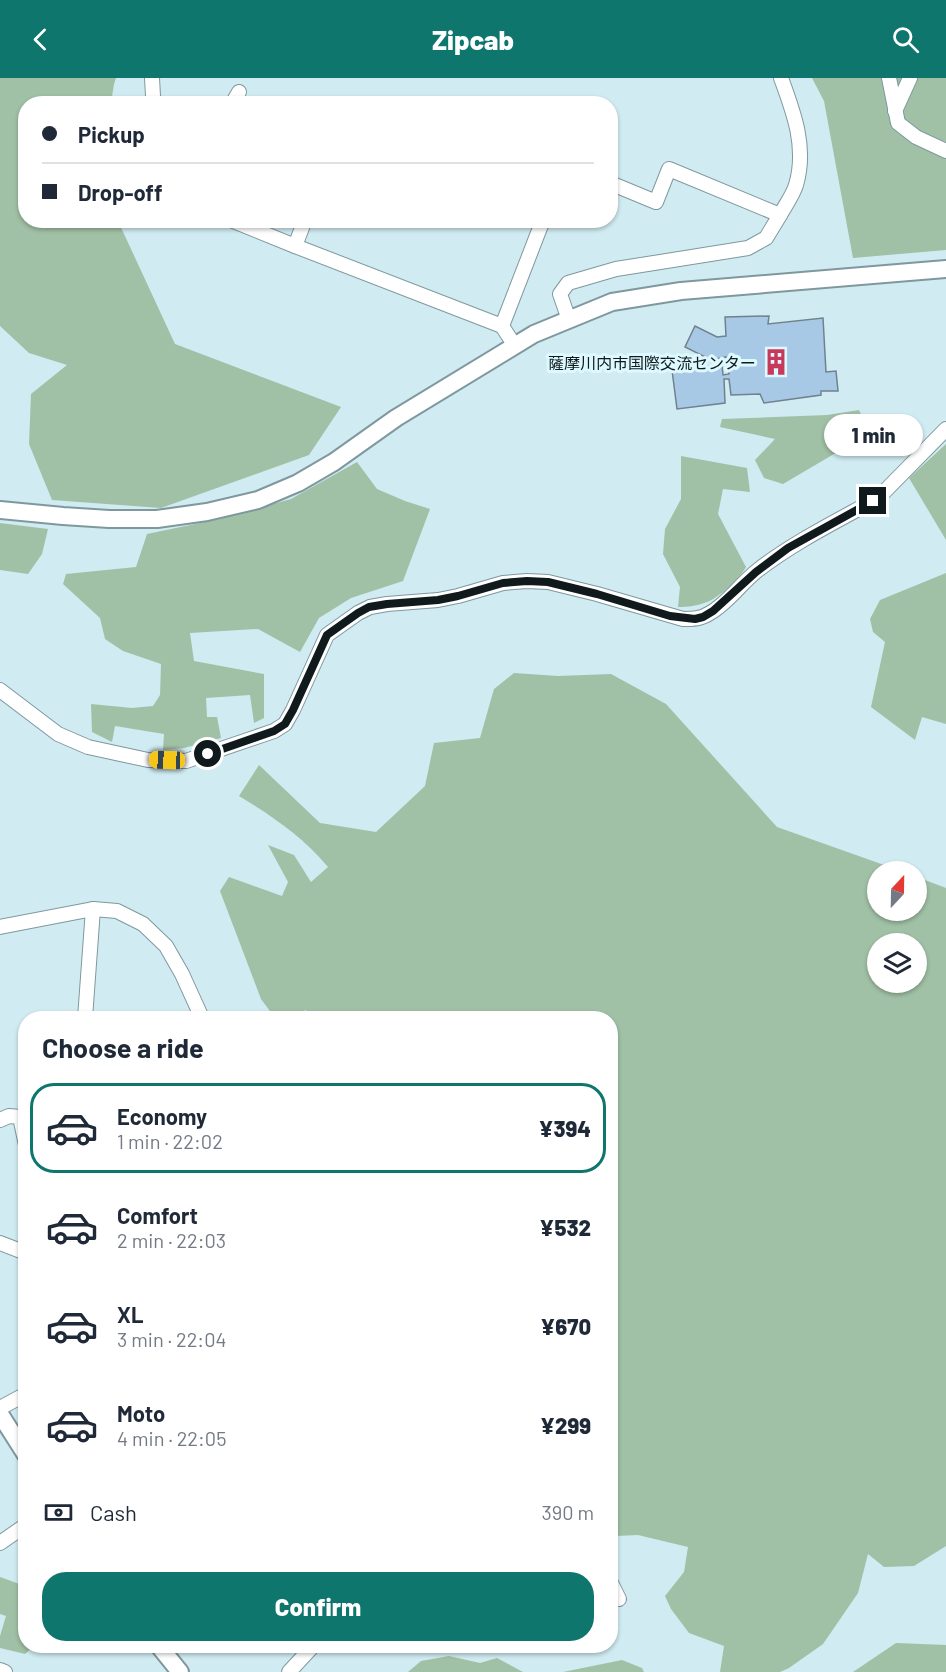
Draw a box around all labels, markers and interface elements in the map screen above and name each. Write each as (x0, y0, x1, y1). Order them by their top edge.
icon: back (24, 23, 57, 56)
text: Zipcab (432, 23, 514, 55)
icon: search (889, 23, 922, 56)
text: Pickup (78, 121, 145, 147)
text: Drop-off (78, 179, 162, 205)
building icon: 薩摩川内市国際交流センター (761, 347, 791, 377)
place label: 薩摩川内市国際交流センター (548, 353, 756, 372)
callout: 1 min (824, 414, 922, 456)
text: 1 min (852, 423, 895, 447)
route end (859, 487, 886, 514)
route start (194, 740, 221, 767)
car (149, 750, 185, 770)
north arrow (867, 861, 927, 921)
map controls (867, 861, 927, 993)
button: layers (867, 933, 927, 993)
text: Choose a ride (42, 1031, 204, 1063)
icon: car (45, 1101, 99, 1155)
text: Economy (117, 1103, 207, 1129)
text: ¥394 (538, 1115, 591, 1141)
text: 1 min · 22:02 (117, 1129, 223, 1153)
icon: car (45, 1200, 99, 1254)
text: Comfort (117, 1202, 198, 1228)
text: ¥532 (539, 1214, 591, 1240)
text: 2 min · 22:03 (117, 1228, 226, 1252)
icon: car (45, 1299, 99, 1353)
text: XL (117, 1301, 143, 1327)
text: ¥670 (540, 1313, 591, 1339)
text: 3 min · 22:04 (117, 1327, 226, 1351)
icon: car (45, 1398, 99, 1452)
text: Moto (117, 1400, 165, 1426)
text: ¥299 (540, 1412, 591, 1438)
text: 4 min · 22:05 (117, 1426, 226, 1450)
icon: cash (42, 1496, 75, 1529)
text: Cash (90, 1499, 137, 1525)
text: 390 m (541, 1500, 594, 1524)
button: Confirm (42, 1572, 594, 1641)

